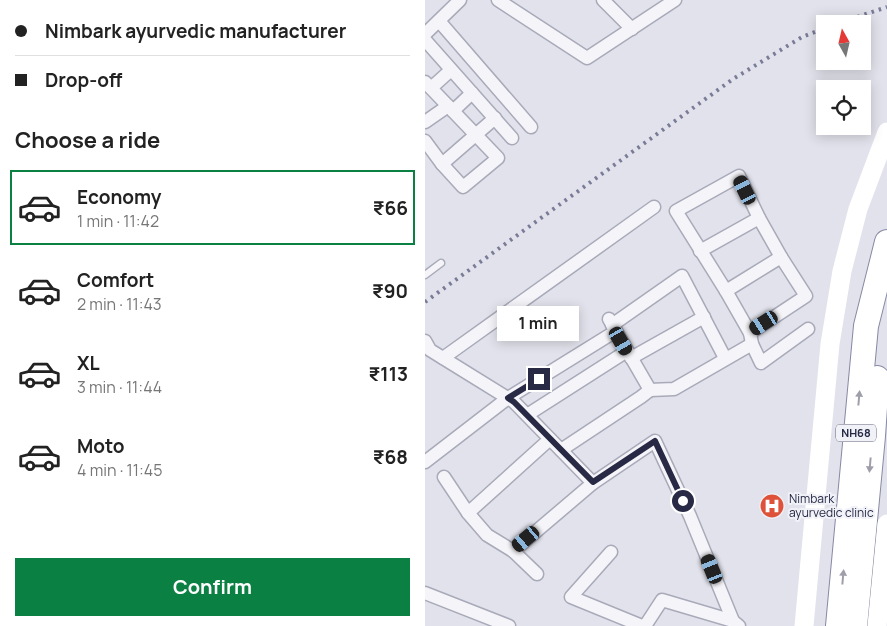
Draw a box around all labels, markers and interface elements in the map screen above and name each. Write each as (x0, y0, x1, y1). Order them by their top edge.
north arrow (816, 15, 871, 70)
map controls (816, 15, 871, 135)
text: Nimbark ayurvedic manufacturer (45, 18, 346, 44)
text: Drop-off (45, 67, 122, 93)
button: locate (816, 80, 871, 135)
text: Choose a ride (15, 125, 160, 155)
car (731, 173, 758, 207)
text: Economy (77, 184, 161, 210)
icon: car (17, 185, 62, 230)
text: ₹66 (373, 195, 408, 221)
text: 1 min · 11:42 (77, 210, 159, 232)
text: Comfort (77, 267, 154, 293)
icon: car (17, 268, 62, 313)
text: ₹90 (372, 278, 408, 304)
text: 2 min · 11:43 (77, 293, 162, 315)
callout: 1 min (498, 306, 580, 342)
car (747, 309, 780, 337)
text: 1 min (518, 312, 558, 334)
car (607, 324, 634, 358)
text: XL (77, 350, 100, 376)
icon: car (17, 351, 62, 396)
text: ₹113 (369, 361, 408, 387)
route end (528, 368, 550, 390)
text: 3 min · 11:44 (77, 376, 162, 398)
one-way arrow (855, 390, 863, 406)
road number: NH68 (836, 424, 876, 442)
text: Moto (77, 433, 124, 459)
icon: car (17, 434, 62, 479)
text: ₹68 (373, 444, 408, 470)
one-way arrow (866, 457, 874, 473)
text: 4 min · 11:45 (77, 459, 162, 481)
route start (672, 490, 694, 512)
place label: Nimbark ayurvedic clinic (789, 490, 874, 521)
hospital icon: Nimbark ayurvedic clinic (759, 493, 785, 519)
car (509, 524, 542, 554)
car (699, 552, 724, 586)
button: Confirm (15, 558, 410, 616)
one-way arrow (839, 569, 847, 585)

